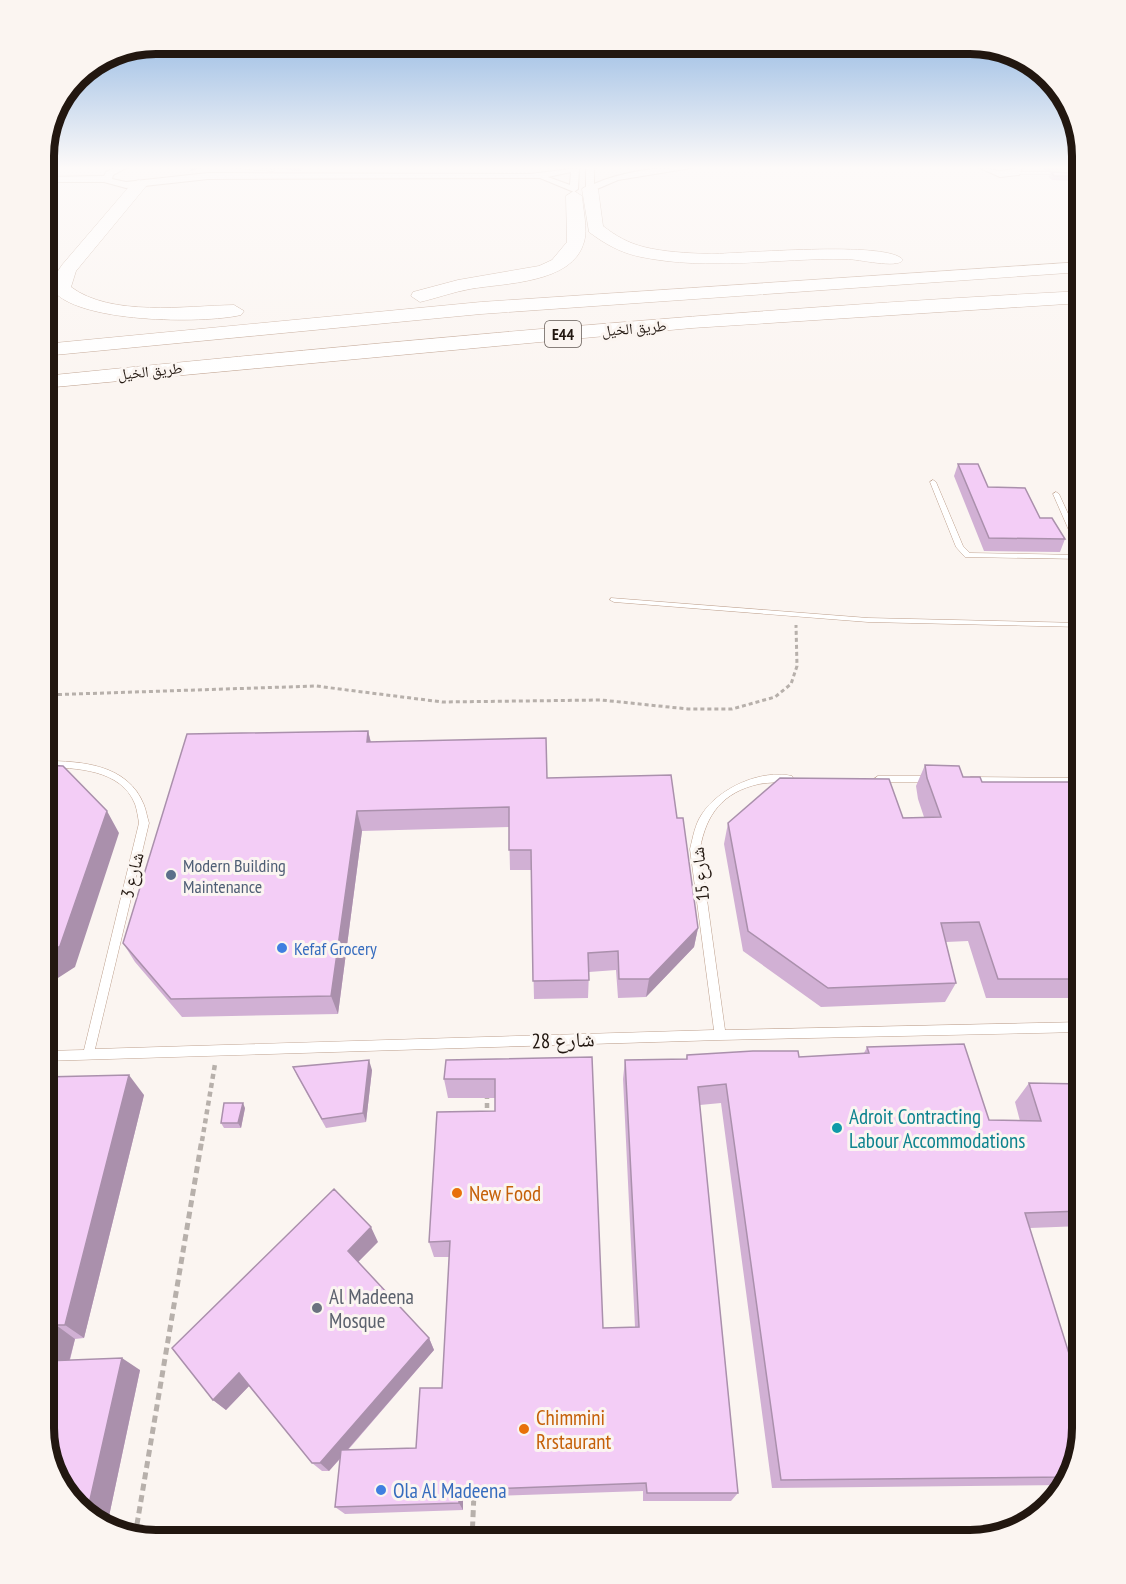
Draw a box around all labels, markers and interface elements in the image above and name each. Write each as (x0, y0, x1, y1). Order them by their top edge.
street label: طريق الخيل (601, 316, 667, 341)
road number: E44 (545, 321, 581, 347)
street label: طريق الخيل (117, 358, 183, 385)
street label: شارع 15 (686, 846, 714, 902)
street label: شارع 3 (115, 850, 149, 900)
place label: Modern Building Maintenance (183, 854, 286, 898)
marker: Modern Building Maintenance (164, 868, 178, 882)
place label: Kefaf Grocery (294, 937, 377, 960)
marker: Kefaf Grocery (275, 941, 289, 955)
street label: شارع 28 (531, 1025, 595, 1055)
place label: Adroit Contracting Labour Accommodations (849, 1103, 1025, 1154)
marker: Adroit Contracting Labour Accommodations (830, 1121, 844, 1135)
place label: New Food (469, 1180, 541, 1207)
marker: New Food (450, 1186, 464, 1200)
place label: Al Madeena Mosque (329, 1283, 414, 1334)
marker: Al Madeena Mosque (310, 1301, 324, 1315)
place label: Chimmini Rrstaurant (536, 1404, 612, 1455)
marker: Chimmini Rrstaurant (517, 1422, 531, 1436)
place label: Ola Al Madeena (393, 1477, 507, 1504)
marker: Ola Al Madeena (374, 1483, 388, 1497)

